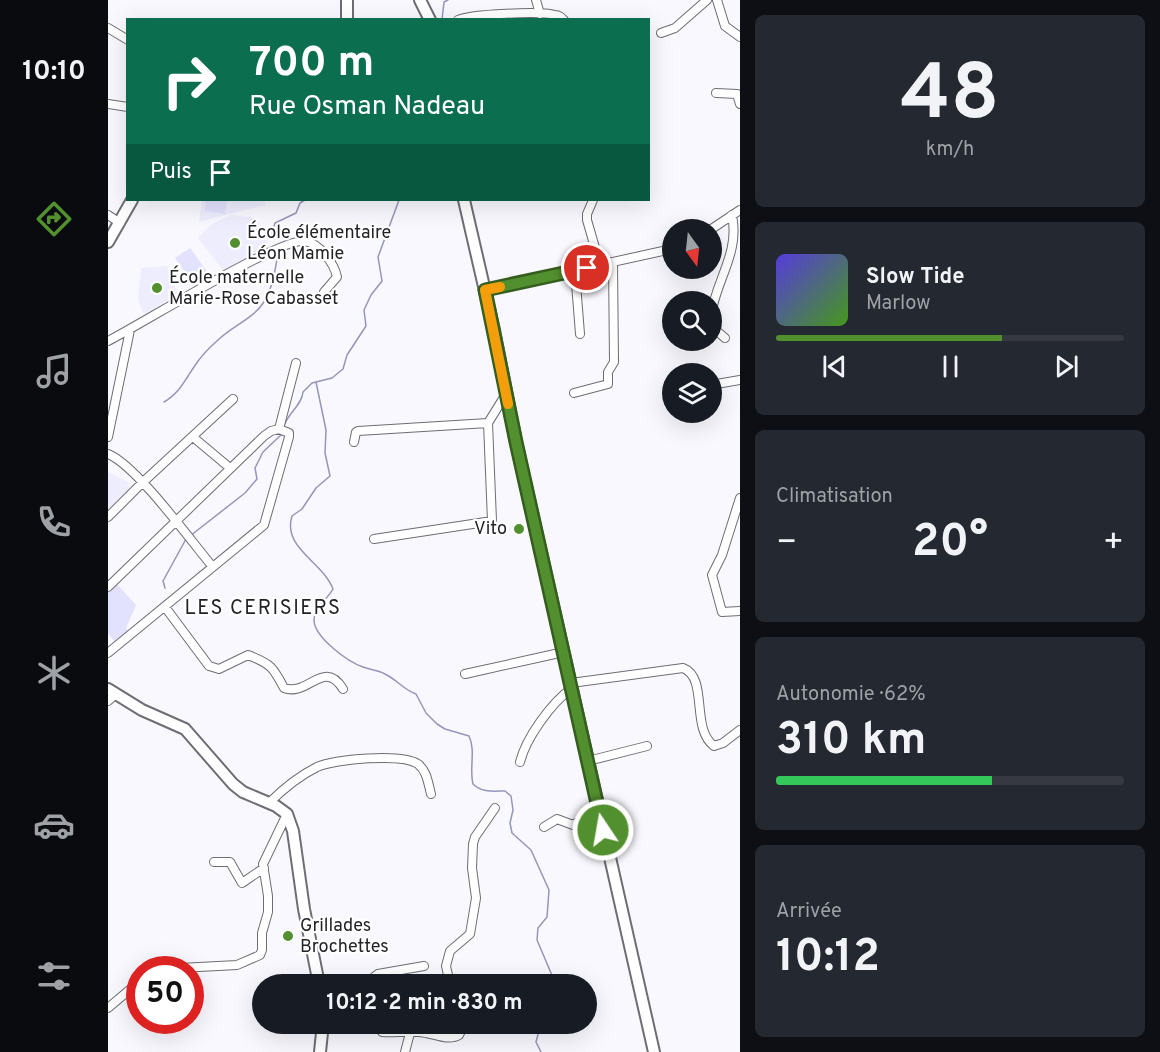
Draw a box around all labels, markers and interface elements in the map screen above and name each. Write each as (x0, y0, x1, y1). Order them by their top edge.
text: 700 m (249, 38, 374, 91)
icon: right (150, 42, 228, 120)
text: 48 (900, 48, 1000, 147)
text: 10:10 (22, 55, 86, 89)
text: Rue Osman Nadeau (249, 90, 485, 124)
text: km/h (926, 137, 974, 163)
icon: arrive (204, 156, 237, 189)
text: Puis (150, 159, 192, 186)
icon: directions (33, 198, 75, 240)
north arrow (662, 219, 722, 279)
map controls (662, 219, 722, 423)
place label: École élémentaire Léon Mamie (247, 220, 391, 266)
marker: École élémentaire Léon Mamie (228, 236, 242, 250)
pin (561, 242, 612, 293)
icon: arrive (570, 251, 603, 284)
text: Slow Tide (866, 264, 965, 291)
place label: École maternelle Marie-Rose Cabasset (169, 265, 339, 311)
marker: École maternelle Marie-Rose Cabasset (150, 281, 164, 295)
button: search (662, 291, 722, 351)
text: Marlow (866, 291, 930, 317)
icon: music (33, 350, 75, 392)
icon: previous (818, 350, 851, 383)
icon: pause (934, 350, 967, 383)
icon: next (1050, 350, 1083, 383)
button: layers (662, 363, 722, 423)
text: Climatisation (776, 484, 893, 510)
icon: phone (33, 501, 75, 543)
text: 20° (912, 515, 988, 572)
place label: Vito (474, 518, 507, 541)
marker: Vito (512, 522, 526, 536)
text: − (776, 523, 797, 565)
text: + (1103, 523, 1124, 565)
district label: LES CERISIERS (184, 596, 342, 622)
icon: climate (33, 652, 75, 694)
text: Autonomie · 62% (776, 682, 926, 708)
text: 310 km (776, 713, 926, 770)
position arrow (571, 798, 635, 862)
icon: car (33, 804, 75, 846)
text: Arrivée (776, 899, 842, 925)
place label: Grillades Brochettes (300, 915, 389, 959)
marker: Grillades Brochettes (281, 929, 295, 943)
text: 10:12 (776, 930, 880, 987)
icon: filters (33, 955, 75, 997)
speed limit sign: 50 (126, 956, 204, 1034)
text: 10:12 · 2 min · 830 m (326, 990, 523, 1017)

